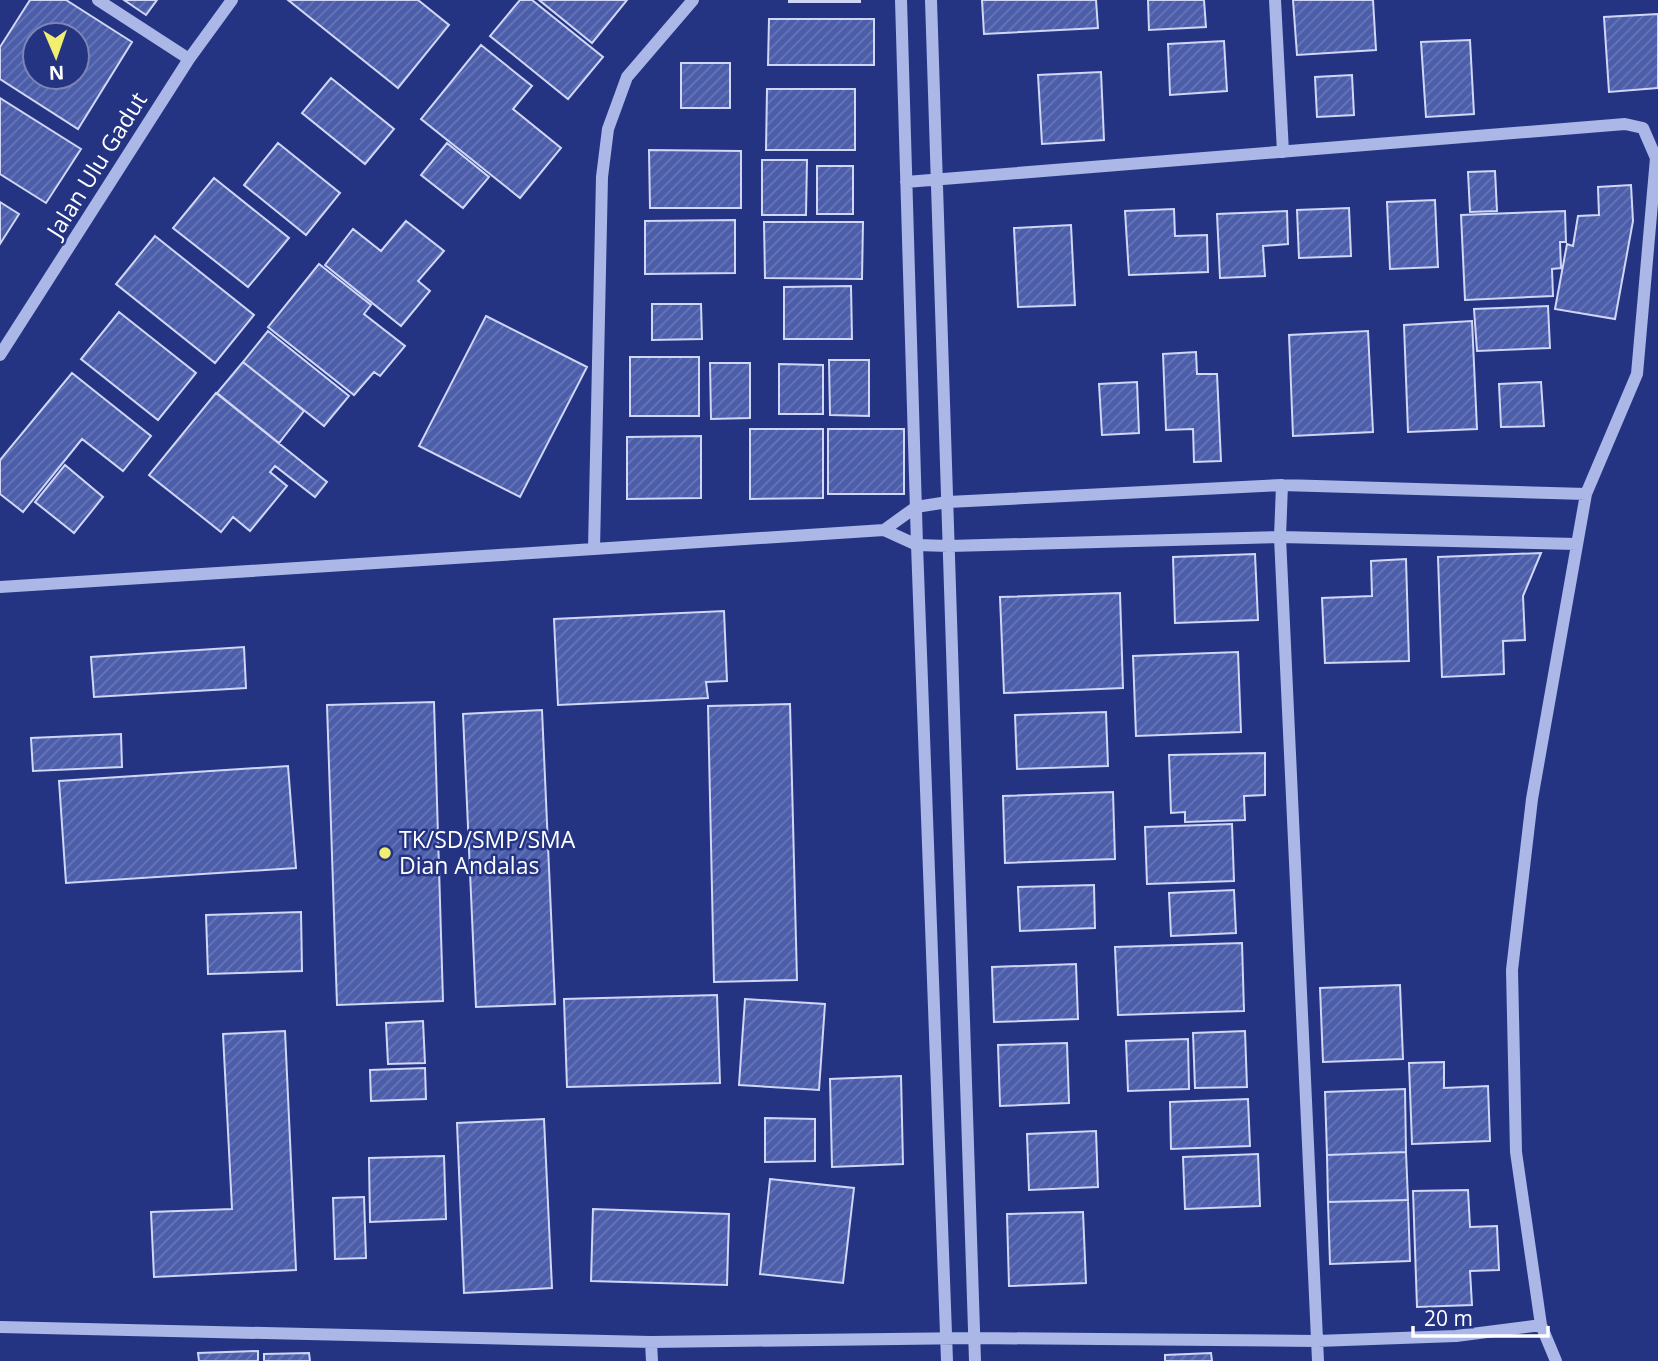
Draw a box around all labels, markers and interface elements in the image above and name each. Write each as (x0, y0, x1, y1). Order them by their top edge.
north arrow (21, 21, 91, 91)
text: N (48, 60, 65, 86)
street label: Jalan Ulu Gadut (37, 86, 154, 245)
place label: TK/SD/SMP/SMA Dian Andalas (399, 823, 576, 881)
marker: TK/SD/SMP/SMA Dian Andalas (377, 845, 393, 861)
scale bar (1413, 1294, 1548, 1338)
text: 20 m (1424, 1304, 1473, 1332)

